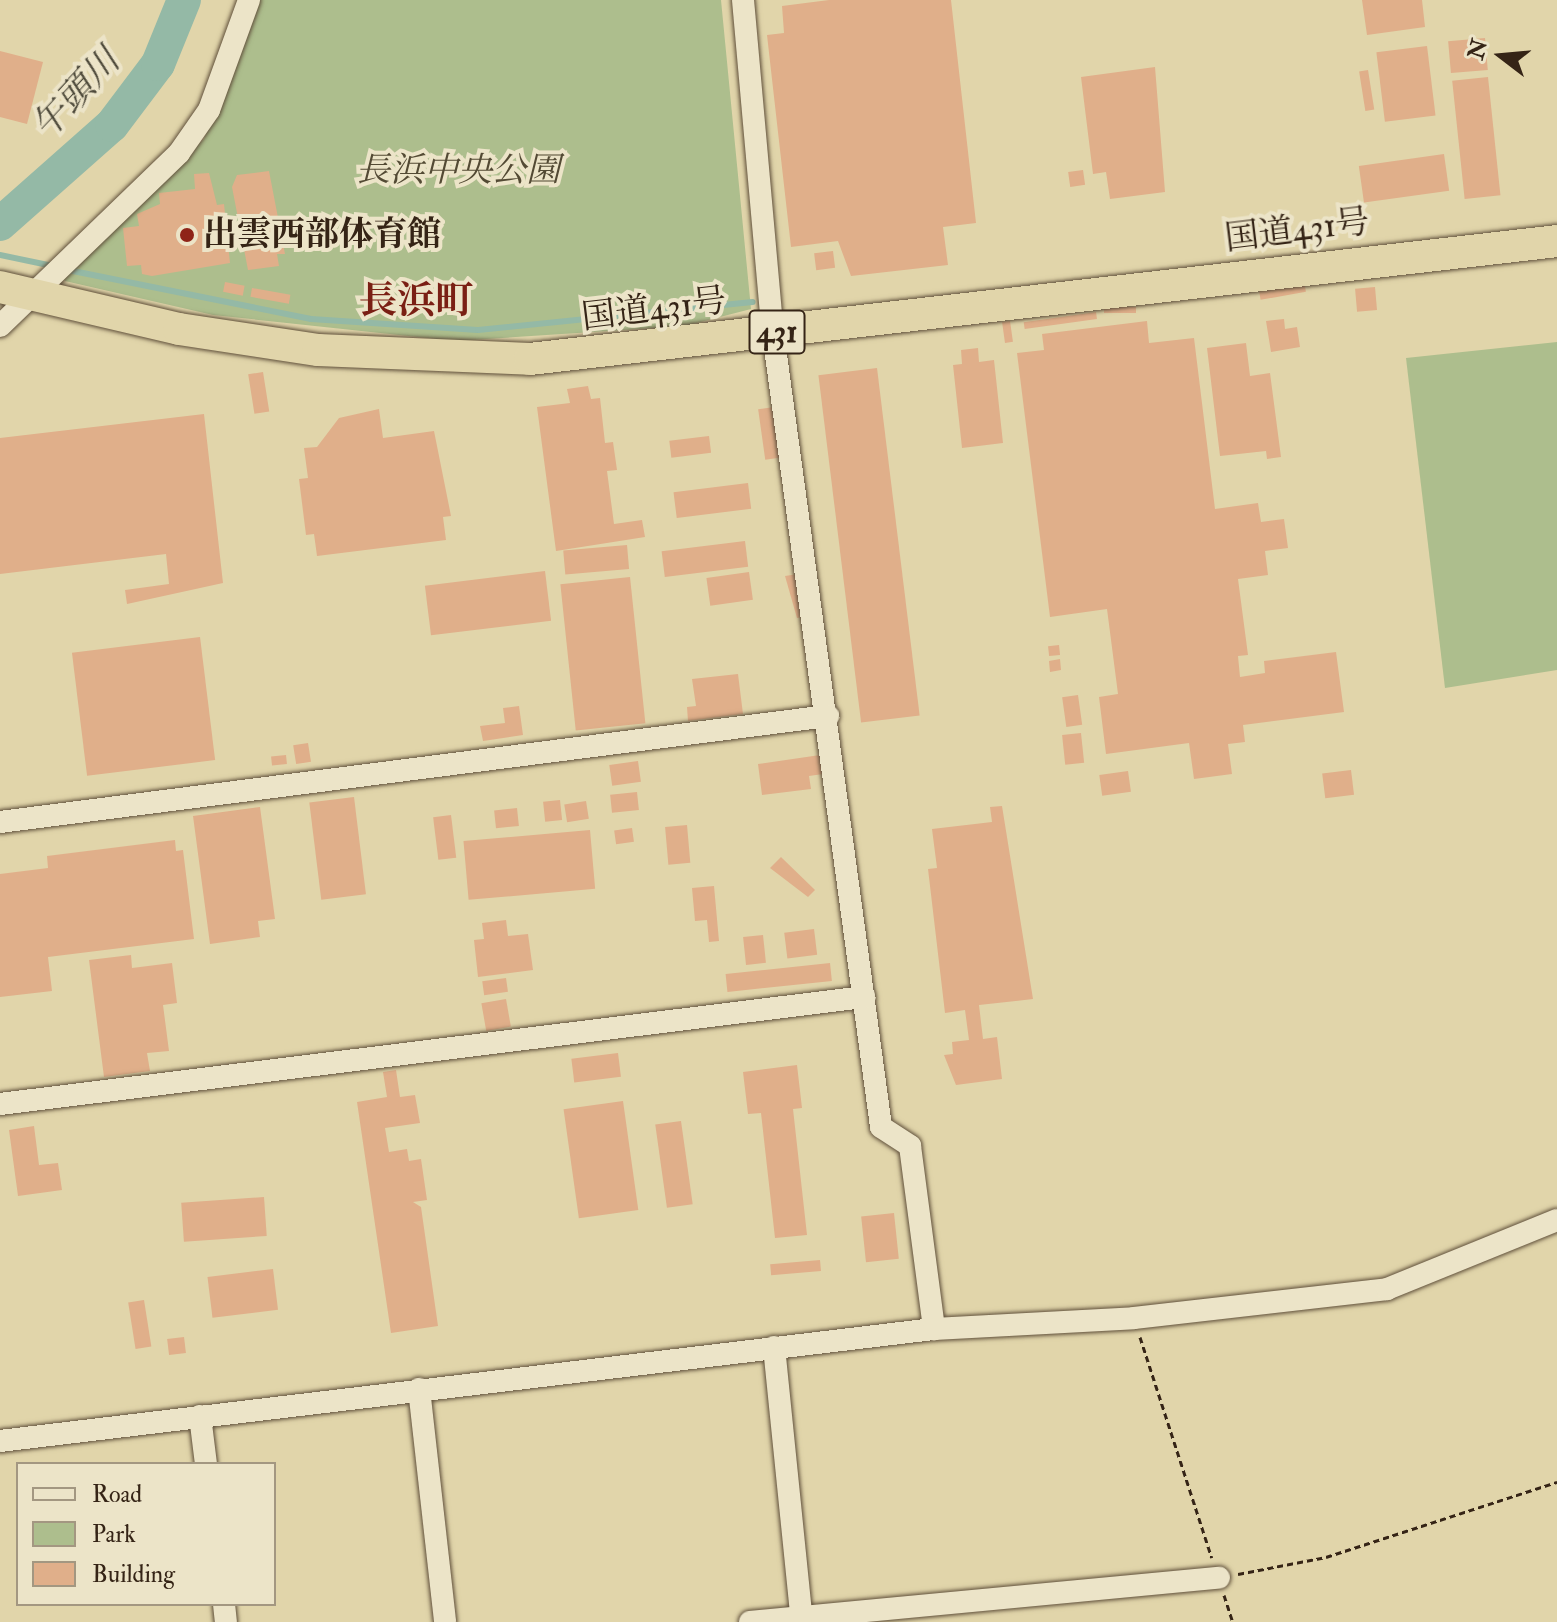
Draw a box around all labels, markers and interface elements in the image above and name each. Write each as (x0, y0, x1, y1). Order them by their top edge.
north arrow (1461, 16, 1541, 96)
text: N (1462, 36, 1494, 63)
water label: 午頭川 (23, 40, 129, 148)
park label: 長浜中央公園 (356, 151, 560, 191)
street label: 国道431号 (1222, 201, 1372, 259)
place label: 出雲西部体育館 (203, 215, 441, 255)
marker: 出雲西部体育館 (178, 226, 196, 244)
district label: 長浜町 (359, 279, 473, 325)
street label: 国道431号 (579, 280, 729, 338)
road number: 431 (747, 304, 807, 360)
legend (16, 1462, 276, 1606)
text: Road (92, 1479, 142, 1510)
text: Park (92, 1519, 136, 1550)
text: Building (92, 1559, 175, 1590)

